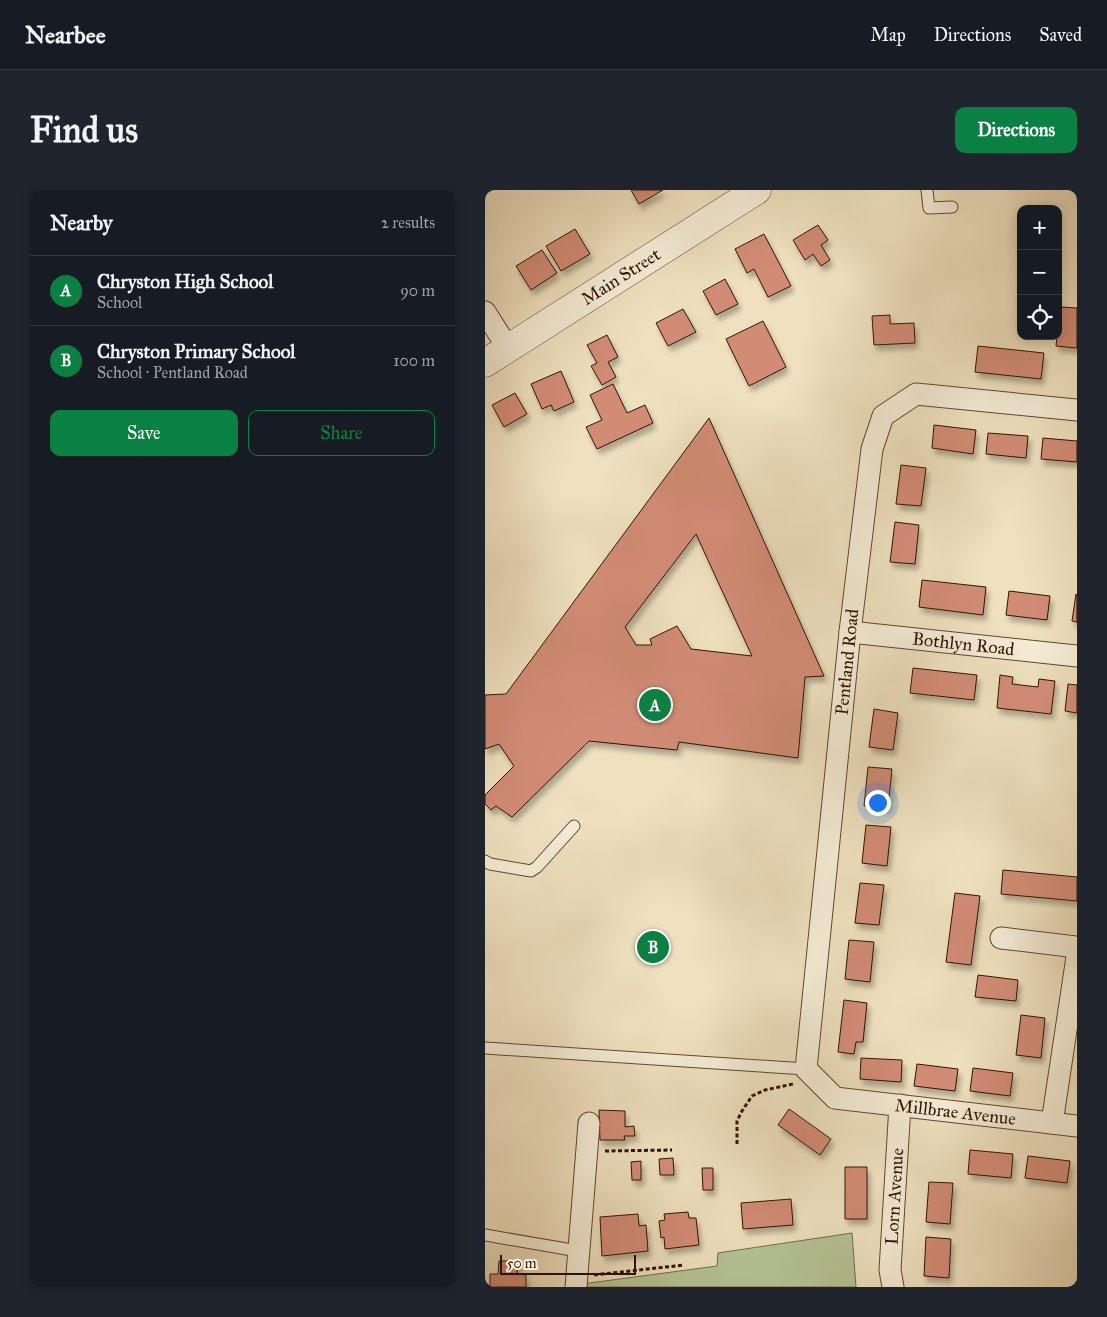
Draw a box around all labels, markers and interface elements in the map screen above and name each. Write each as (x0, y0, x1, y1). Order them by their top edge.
text: Nearbee (25, 20, 106, 50)
text: Map (870, 24, 906, 46)
text: Directions (934, 24, 1011, 46)
text: Saved (1039, 24, 1082, 46)
button: Directions (955, 107, 1077, 153)
text: Find us (30, 109, 138, 152)
map controls (1017, 205, 1062, 340)
button: + (1017, 205, 1062, 250)
text: Nearby (50, 210, 113, 236)
text: 2 results (381, 213, 435, 232)
street label: Main Street (577, 243, 665, 310)
button: − (1017, 250, 1062, 295)
text: Chryston High School (97, 270, 273, 293)
text: A (61, 281, 71, 300)
text: 90 m (400, 281, 435, 300)
text: School (97, 293, 142, 312)
button: locate (1017, 295, 1062, 340)
text: Chryston Primary School (97, 340, 295, 363)
text: B (61, 351, 71, 370)
text: 100 m (393, 351, 435, 370)
text: School · Pentland Road (97, 363, 248, 382)
button: Save (50, 410, 238, 456)
button: Share (248, 410, 435, 456)
street label: Pentland Road (830, 608, 864, 716)
street label: Bothlyn Road (911, 628, 1016, 660)
pin: A (639, 686, 671, 724)
your location (865, 790, 891, 816)
pin: B (637, 928, 669, 966)
street label: Millbrae Avenue (894, 1094, 1017, 1130)
street label: Lorn Avenue (881, 1147, 908, 1245)
scale bar (500, 1252, 636, 1275)
text: 50 m (507, 1255, 536, 1272)

